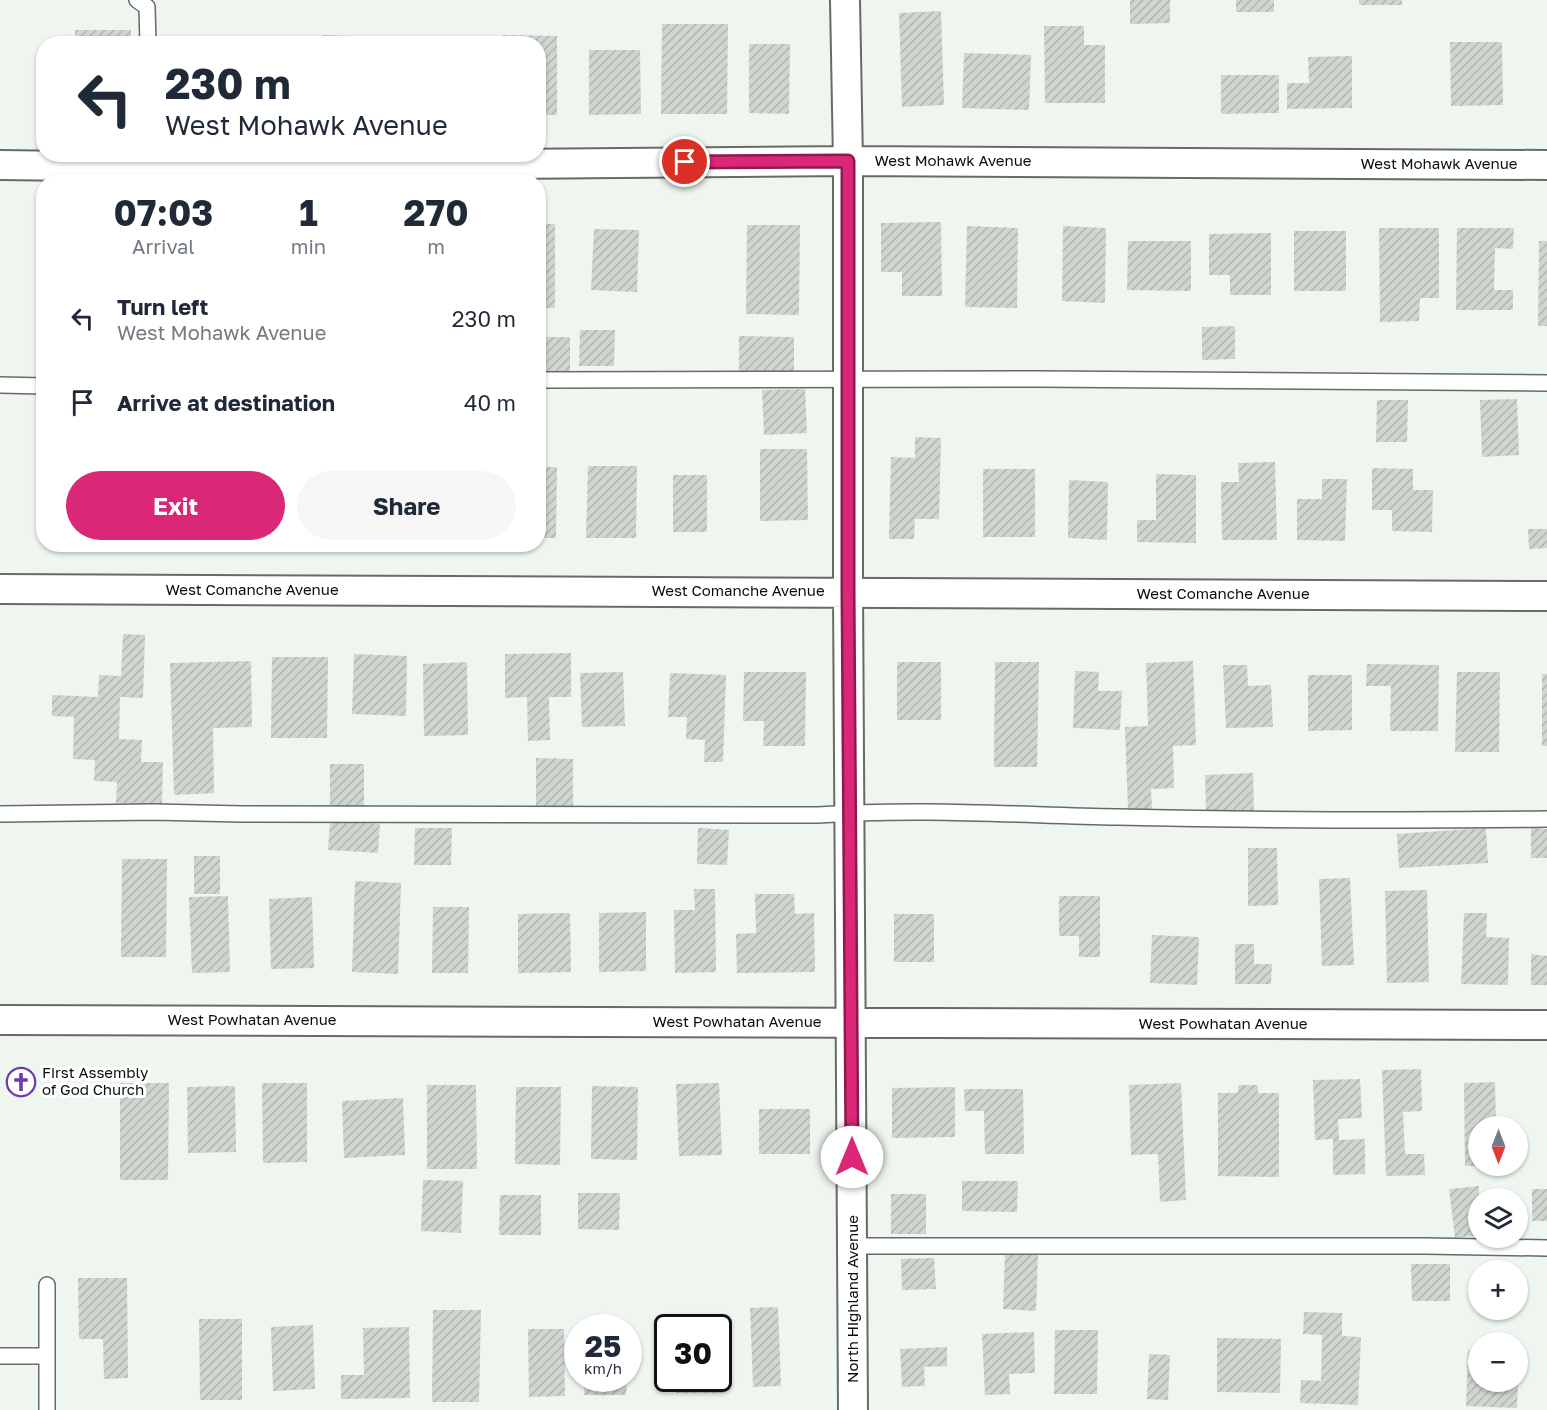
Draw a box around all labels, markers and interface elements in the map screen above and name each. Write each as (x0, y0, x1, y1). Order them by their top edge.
text: 230 m (165, 58, 291, 108)
icon: left (66, 60, 144, 138)
text: West Mohawk Avenue (165, 109, 448, 141)
pin (659, 136, 710, 187)
icon: arrive (668, 145, 701, 178)
street label: West Mohawk Avenue (875, 151, 1032, 169)
street label: West Mohawk Avenue (1361, 154, 1518, 172)
text: 07:03 (113, 191, 213, 234)
text: 1 (299, 191, 318, 234)
text: 270 (404, 191, 469, 234)
text: Arrival (132, 234, 195, 258)
text: min (291, 234, 326, 258)
text: m (427, 234, 445, 258)
text: Turn left (117, 293, 208, 320)
icon: left (66, 302, 99, 335)
text: 230 m (452, 305, 516, 332)
text: West Mohawk Avenue (117, 320, 326, 344)
icon: arrive (66, 386, 99, 419)
text: Arrive at destination (117, 389, 335, 416)
text: 40 m (464, 389, 516, 416)
button: Exit (66, 471, 285, 540)
button: Share (297, 471, 516, 540)
street label: West Comanche Avenue (165, 580, 339, 598)
street label: West Comanche Avenue (651, 581, 825, 599)
street label: West Comanche Avenue (1136, 584, 1310, 602)
street label: West Powhatan Avenue (168, 1010, 337, 1028)
street label: West Powhatan Avenue (653, 1012, 822, 1030)
street label: West Powhatan Avenue (1139, 1014, 1308, 1032)
place label: First Assembly of God Church (42, 1063, 149, 1098)
church icon: First Assembly of God Church (5, 1066, 37, 1098)
north arrow (1468, 1116, 1528, 1176)
map controls (1468, 1116, 1528, 1392)
position arrow (820, 1125, 884, 1189)
button: layers (1468, 1188, 1528, 1248)
street label: North Highland Avenue (843, 1215, 861, 1383)
button: + (1468, 1260, 1528, 1320)
speed limit sign: 30 (654, 1314, 732, 1392)
text: 25 (585, 1328, 621, 1364)
button: − (1468, 1332, 1528, 1392)
text: km/h (584, 1359, 622, 1377)

